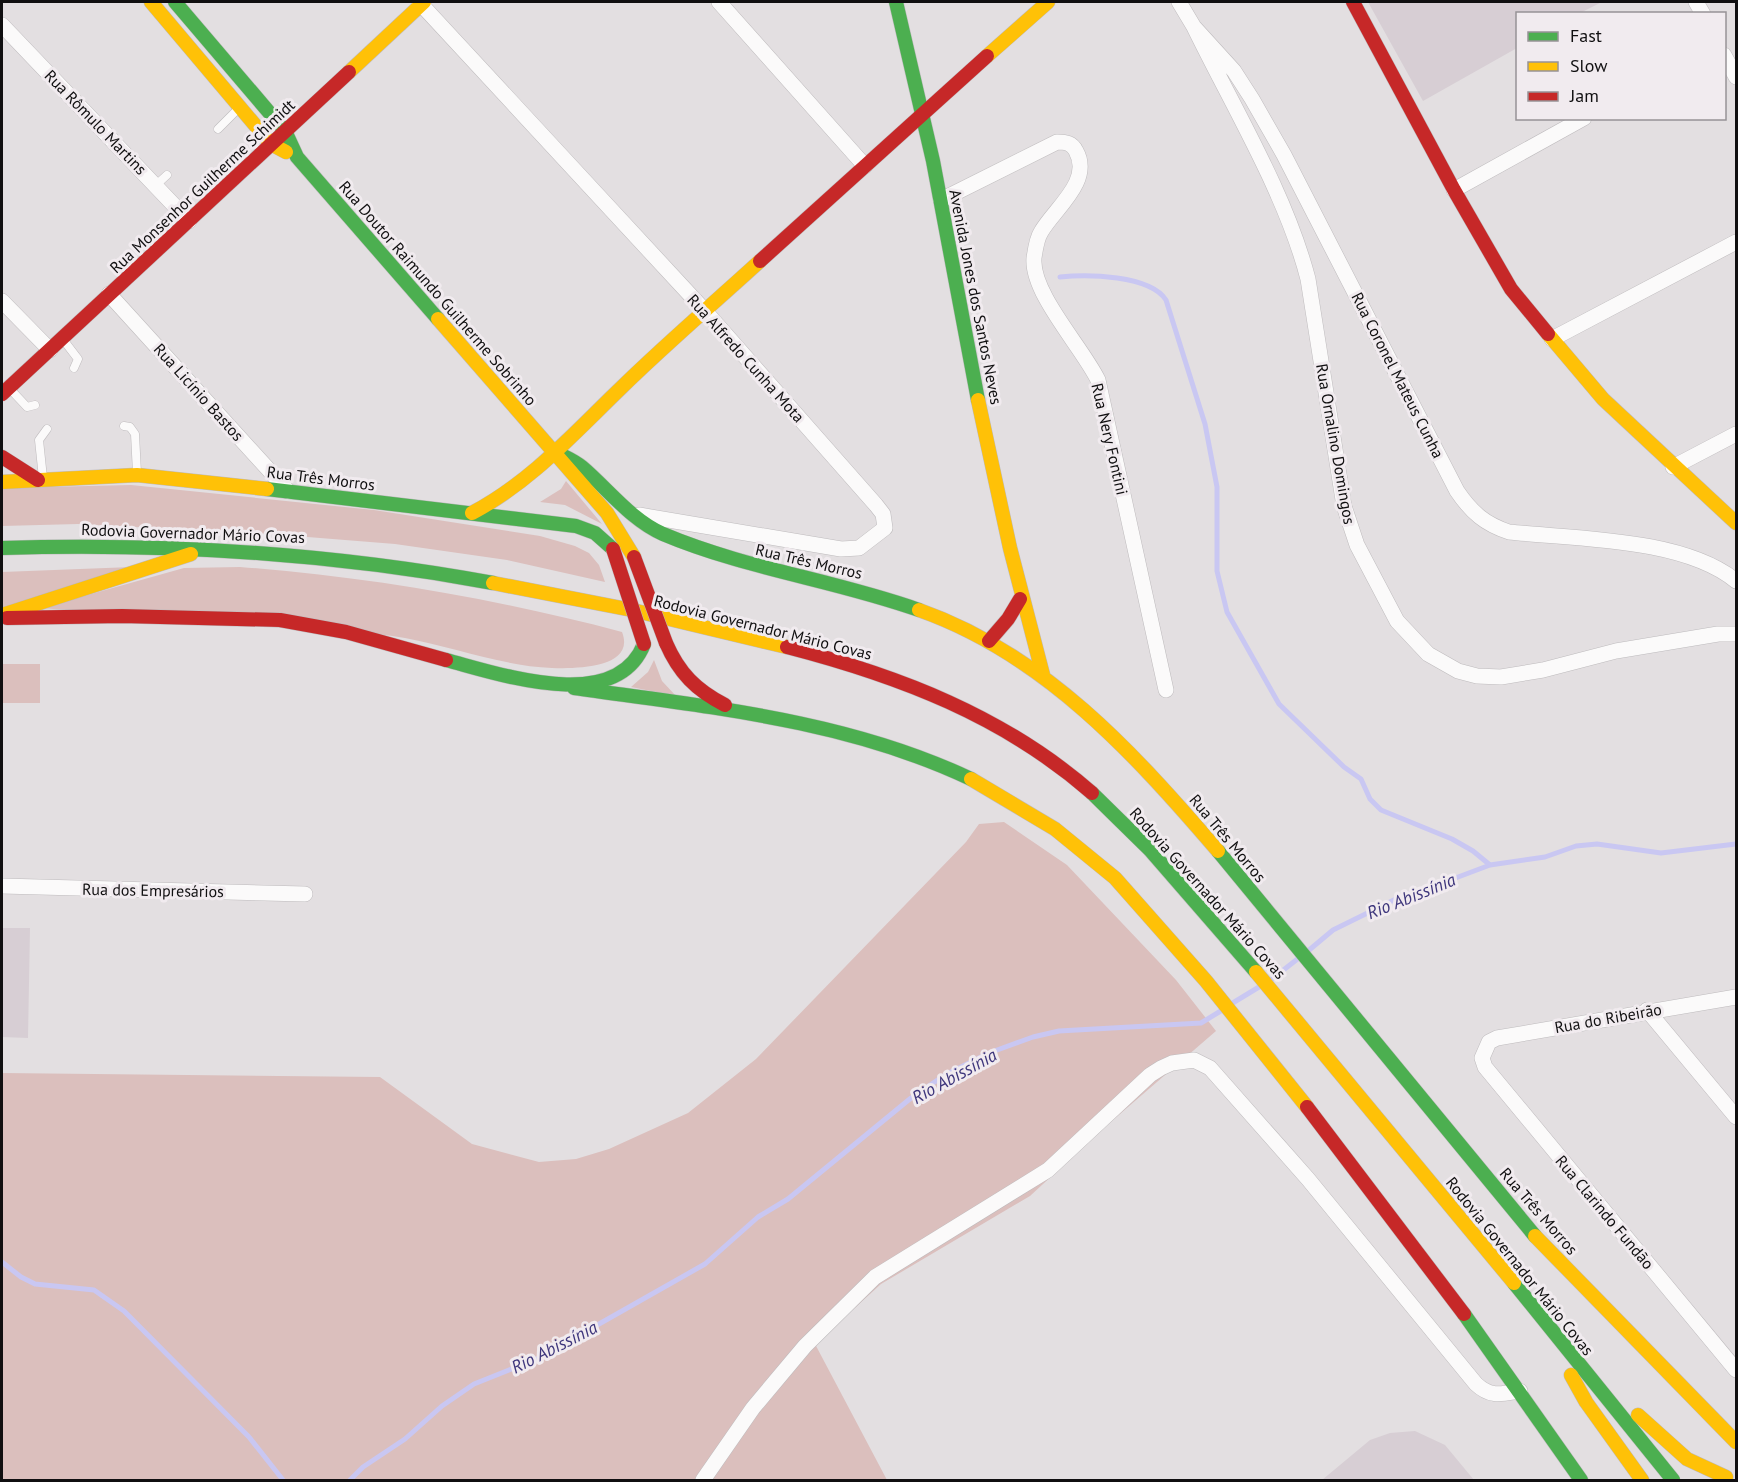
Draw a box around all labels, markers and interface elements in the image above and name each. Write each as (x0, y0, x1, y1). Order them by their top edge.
legend (1516, 12, 1726, 120)
text: Fast (1570, 24, 1602, 47)
text: Slow (1570, 54, 1608, 77)
street label: Rua Rômulo Martins (41, 65, 151, 179)
text: Jam (1569, 84, 1599, 107)
street label: Rua Monsenhor Guilherme Schimidt (105, 94, 299, 277)
street label: Rua Doutor Raimundo Guilherme Sobrinho (335, 176, 541, 410)
street label: Avenida Jones dos Santos Neves (945, 188, 1007, 406)
street label: Rua Coronel Mateus Cunha (1347, 289, 1449, 461)
street label: Rua Alfredo Cunha Mota (683, 290, 809, 426)
street label: Rua Licínio Bastos (150, 339, 248, 445)
street label: Rua Ornalino Domingos (1312, 362, 1360, 526)
street label: Rua Nery Fontini (1087, 381, 1133, 497)
street label: Rua Três Morros (266, 461, 377, 495)
street label: Rodovia Governador Mário Covas (81, 519, 305, 547)
street label: Rua Três Morros (754, 539, 865, 583)
street label: Rodovia Governador Mário Covas (652, 590, 874, 664)
street label: Rua Três Morros (1185, 790, 1271, 886)
street label: Rodovia Governador Mário Covas (1126, 803, 1291, 983)
water label: Rio Abissínia (1363, 868, 1459, 924)
street label: Rua dos Empresários (82, 879, 224, 901)
street label: Rua do Ribeirão (1553, 999, 1663, 1037)
water label: Rio Abissínia (907, 1043, 1001, 1109)
street label: Rua Clarindo Fundão (1551, 1151, 1659, 1273)
street label: Rua Três Morros (1496, 1163, 1582, 1259)
street label: Rodovia Governador Mário Covas (1442, 1173, 1598, 1360)
water label: Rio Abissínia (507, 1315, 601, 1379)

